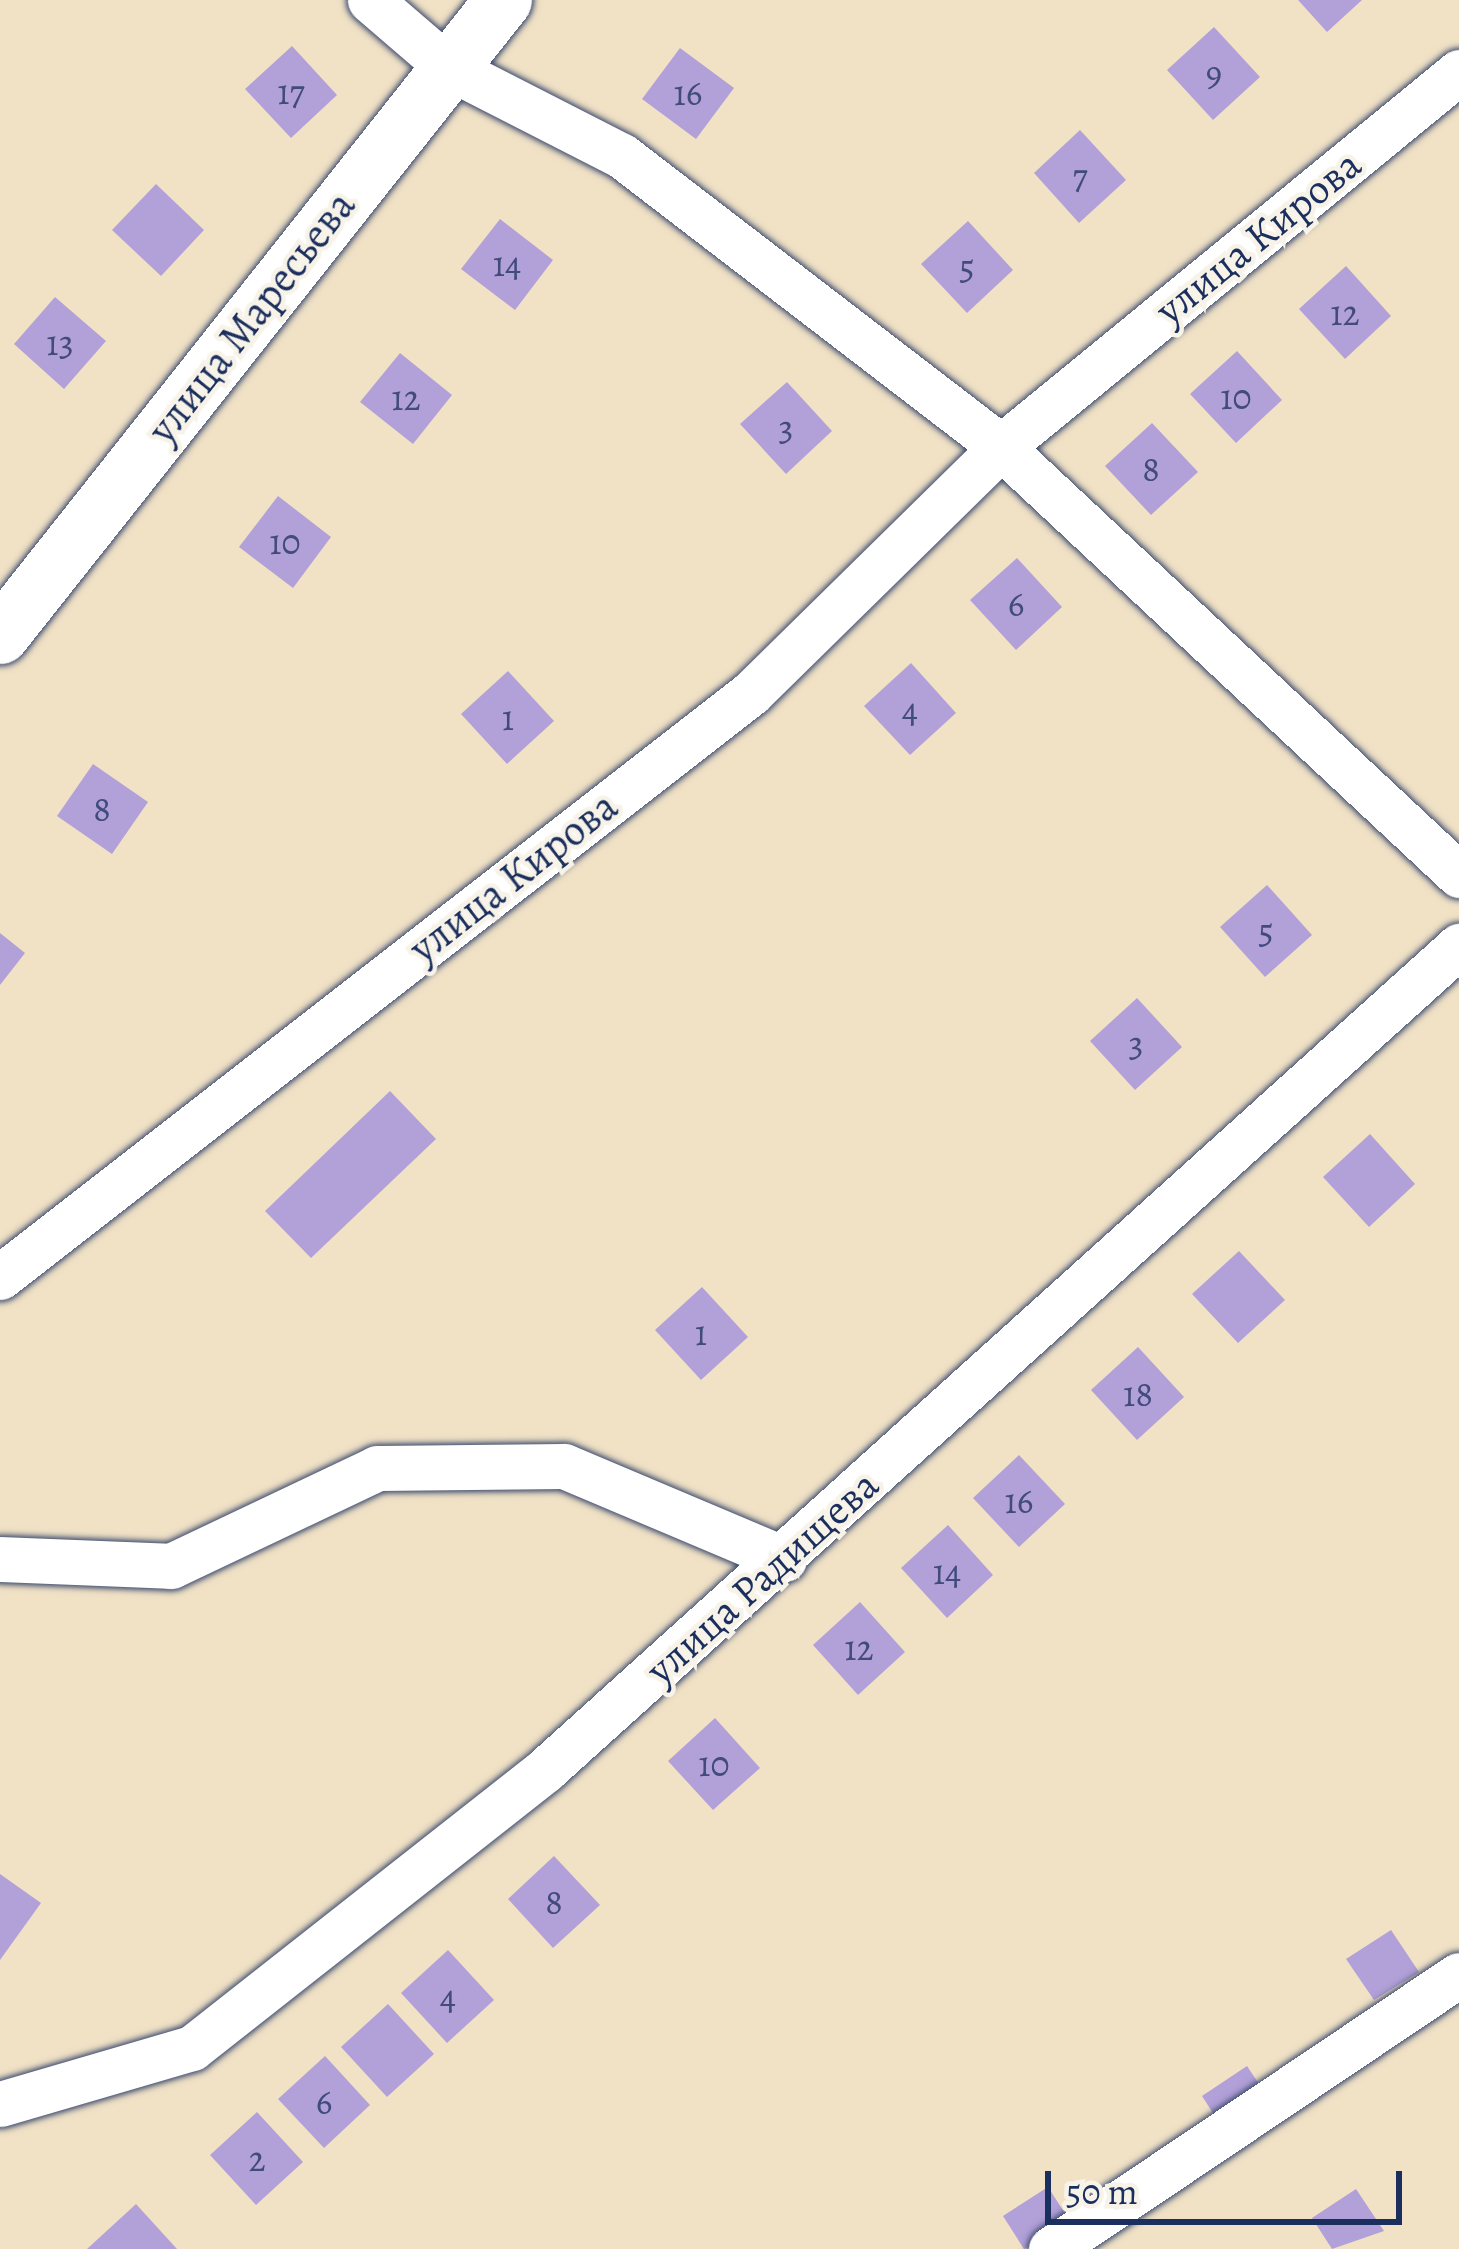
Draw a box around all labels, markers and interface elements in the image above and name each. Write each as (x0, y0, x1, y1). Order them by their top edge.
house number: 9 (1206, 51, 1222, 95)
house number: 17 (277, 70, 305, 114)
house number: 16 (674, 71, 702, 115)
street label: улица Кирова (1145, 139, 1371, 335)
house number: 7 (1072, 154, 1088, 198)
street label: улица Маресьева (137, 181, 365, 453)
house number: 14 (493, 242, 521, 286)
house number: 5 (959, 245, 975, 289)
house number: 12 (1330, 291, 1360, 335)
house number: 13 (46, 321, 74, 365)
house number: 10 (1220, 375, 1252, 419)
house number: 12 (391, 376, 421, 420)
house number: 3 (779, 406, 793, 450)
house number: 8 (1142, 447, 1160, 491)
house number: 10 (269, 520, 301, 564)
house number: 6 (1008, 582, 1024, 626)
house number: 4 (902, 688, 918, 732)
house number: 1 (502, 696, 514, 740)
street label: улица Кирова (399, 780, 627, 974)
house number: 8 (93, 787, 111, 831)
house number: 5 (1258, 909, 1274, 953)
house number: 3 (1129, 1022, 1143, 1066)
house number: 1 (695, 1311, 707, 1355)
house number: 18 (1123, 1372, 1153, 1416)
street label: улица Радищева (635, 1459, 889, 1695)
house number: 16 (1005, 1479, 1033, 1523)
house number: 14 (933, 1550, 961, 1594)
house number: 12 (844, 1626, 874, 1670)
house number: 10 (698, 1742, 730, 1786)
house number: 8 (545, 1880, 563, 1924)
house number: 4 (440, 1975, 456, 2019)
house number: 6 (316, 2080, 332, 2124)
house number: 2 (248, 2137, 266, 2181)
scale bar (1051, 2147, 1408, 2221)
text: 50 m (1066, 2167, 1138, 2216)

